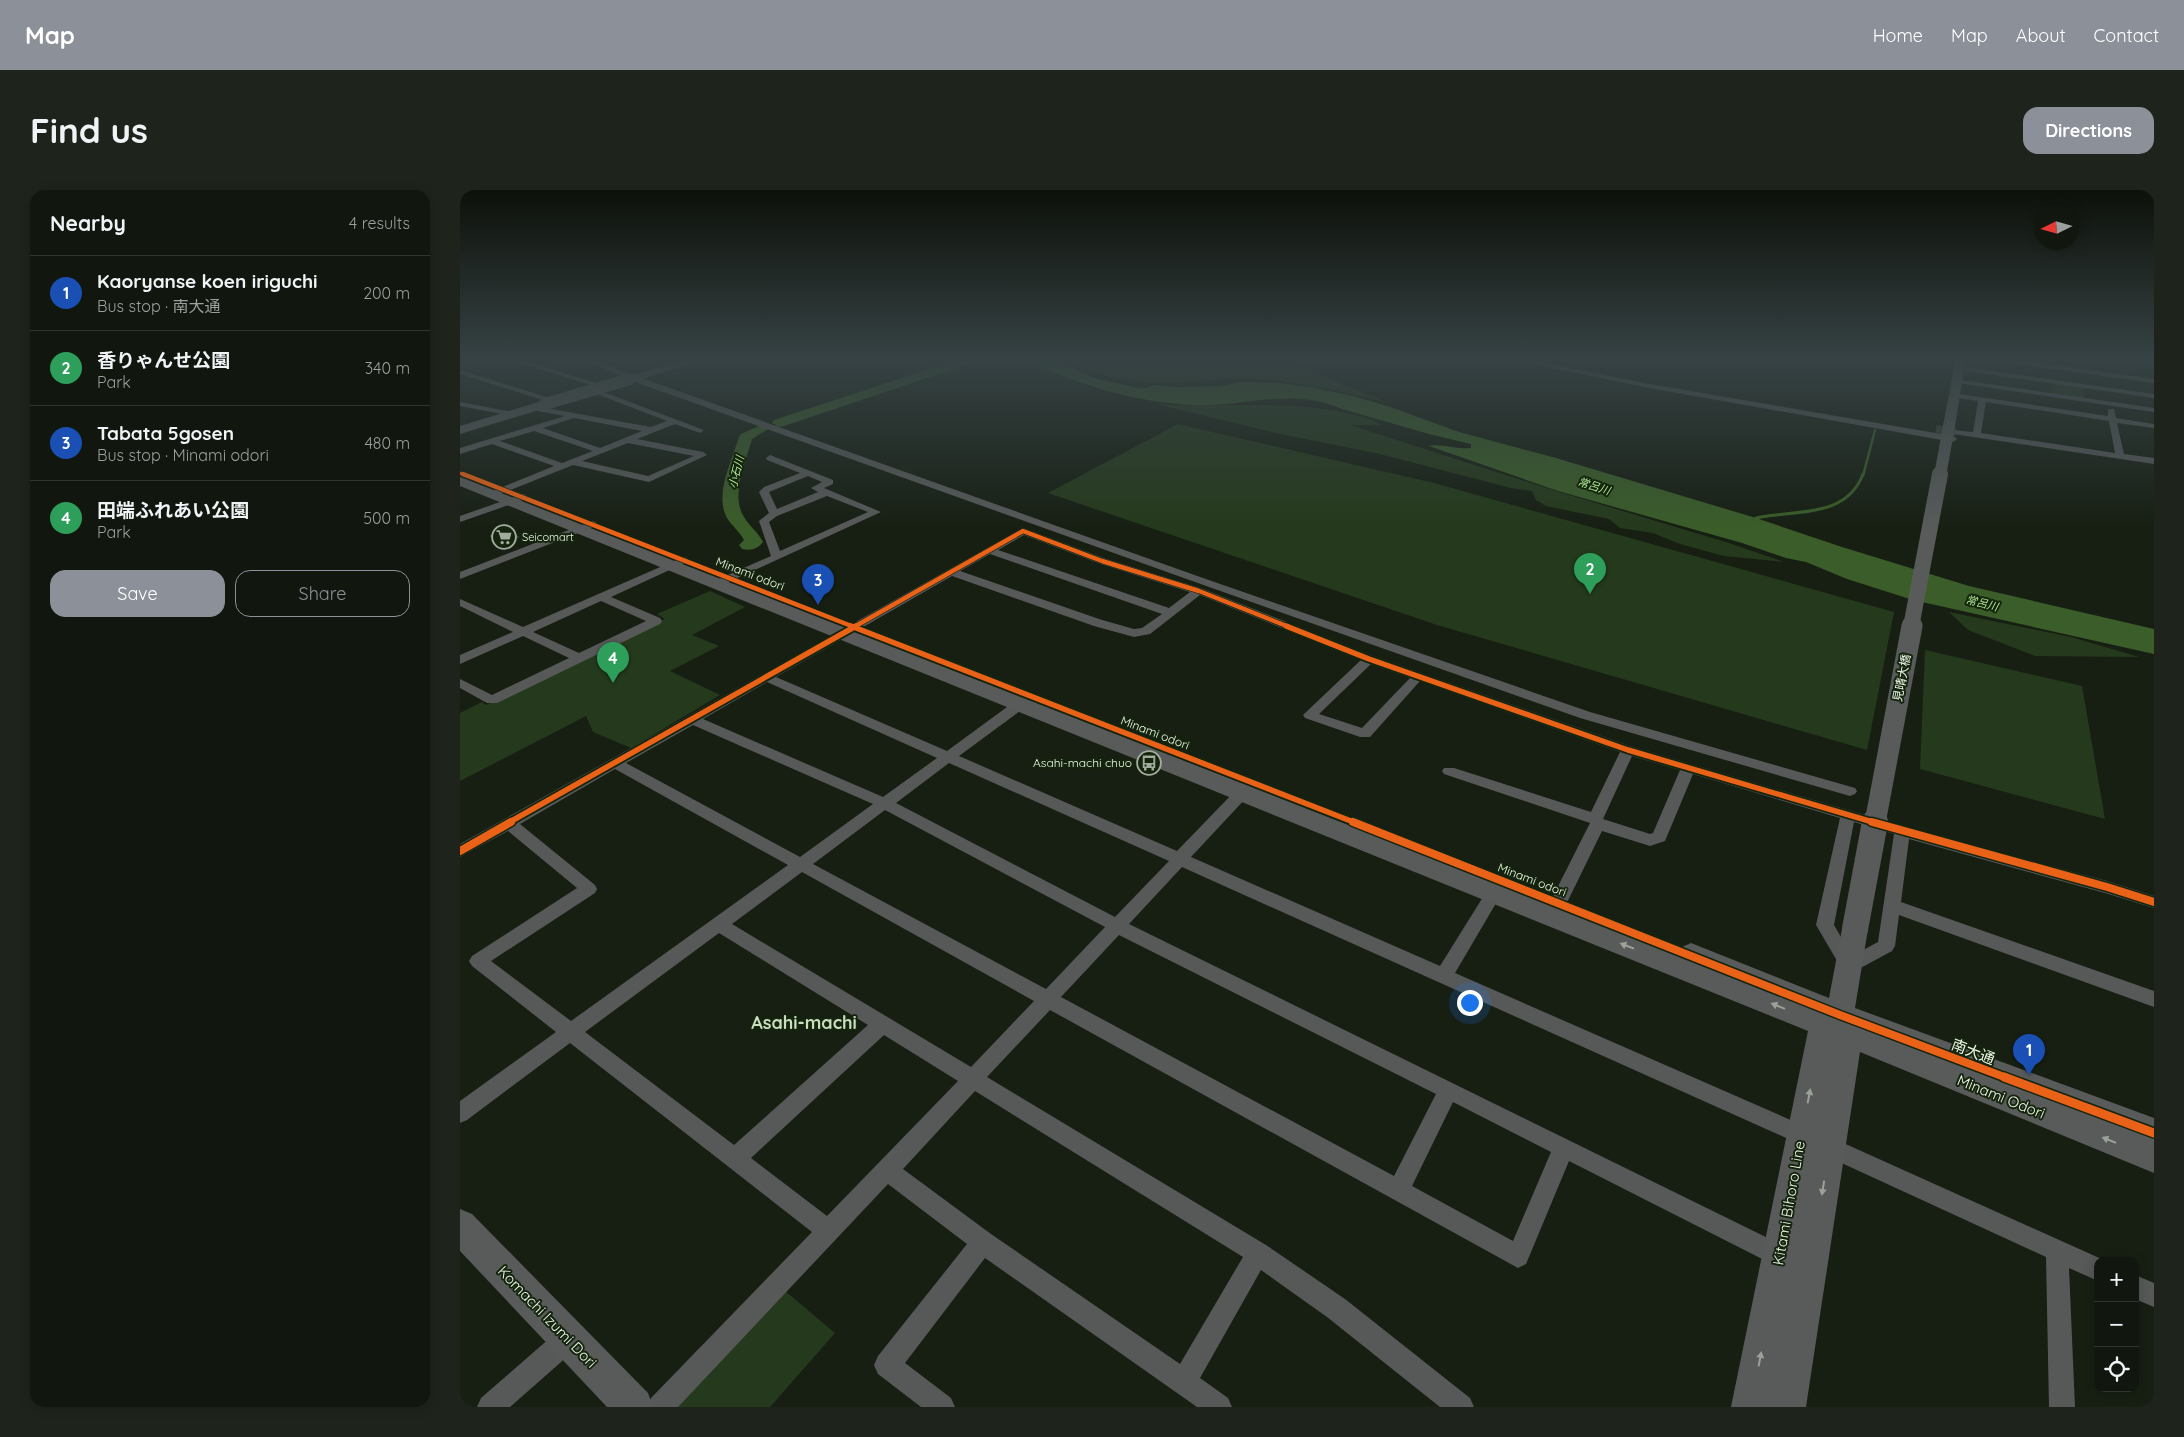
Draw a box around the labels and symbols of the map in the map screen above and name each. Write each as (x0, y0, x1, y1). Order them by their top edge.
north arrow (2034, 205, 2079, 250)
water label: 小石川 (725, 453, 747, 490)
water label: 常呂川 (1576, 474, 1613, 498)
supermarket icon: Seicomart (491, 524, 517, 550)
place label: Seicomart (522, 530, 574, 544)
pin: 2 (1574, 553, 1606, 594)
street label: Minami odori (714, 554, 787, 594)
pin: 3 (802, 564, 834, 605)
water label: 常呂川 (1964, 592, 2001, 614)
pin: 4 (597, 642, 629, 683)
street label: 見晴大橋 (1890, 653, 1913, 703)
street label: Minami odori (1119, 713, 1192, 753)
bus stop icon: Asahi-machi chuo (1136, 750, 1162, 776)
place label: Asahi-machi chuo (1033, 755, 1132, 770)
street label: Minami odori (1496, 860, 1569, 900)
one-way arrow (1619, 942, 1634, 950)
your location (1457, 990, 1483, 1016)
one-way arrow (1771, 1002, 1785, 1010)
district label: Asahi-machi (751, 1011, 857, 1034)
pin: 1 (2013, 1034, 2045, 1075)
street label: 南大通 (1949, 1035, 1998, 1068)
street label: Minami Odori (1954, 1070, 2048, 1123)
one-way arrow (1806, 1088, 1814, 1104)
one-way arrow (2101, 1136, 2116, 1144)
street label: Kitami Bihoro Line (1768, 1139, 1809, 1267)
one-way arrow (1819, 1180, 1827, 1196)
street label: Komachi Izumi Dori (494, 1262, 601, 1372)
one-way arrow (1756, 1351, 1764, 1367)

